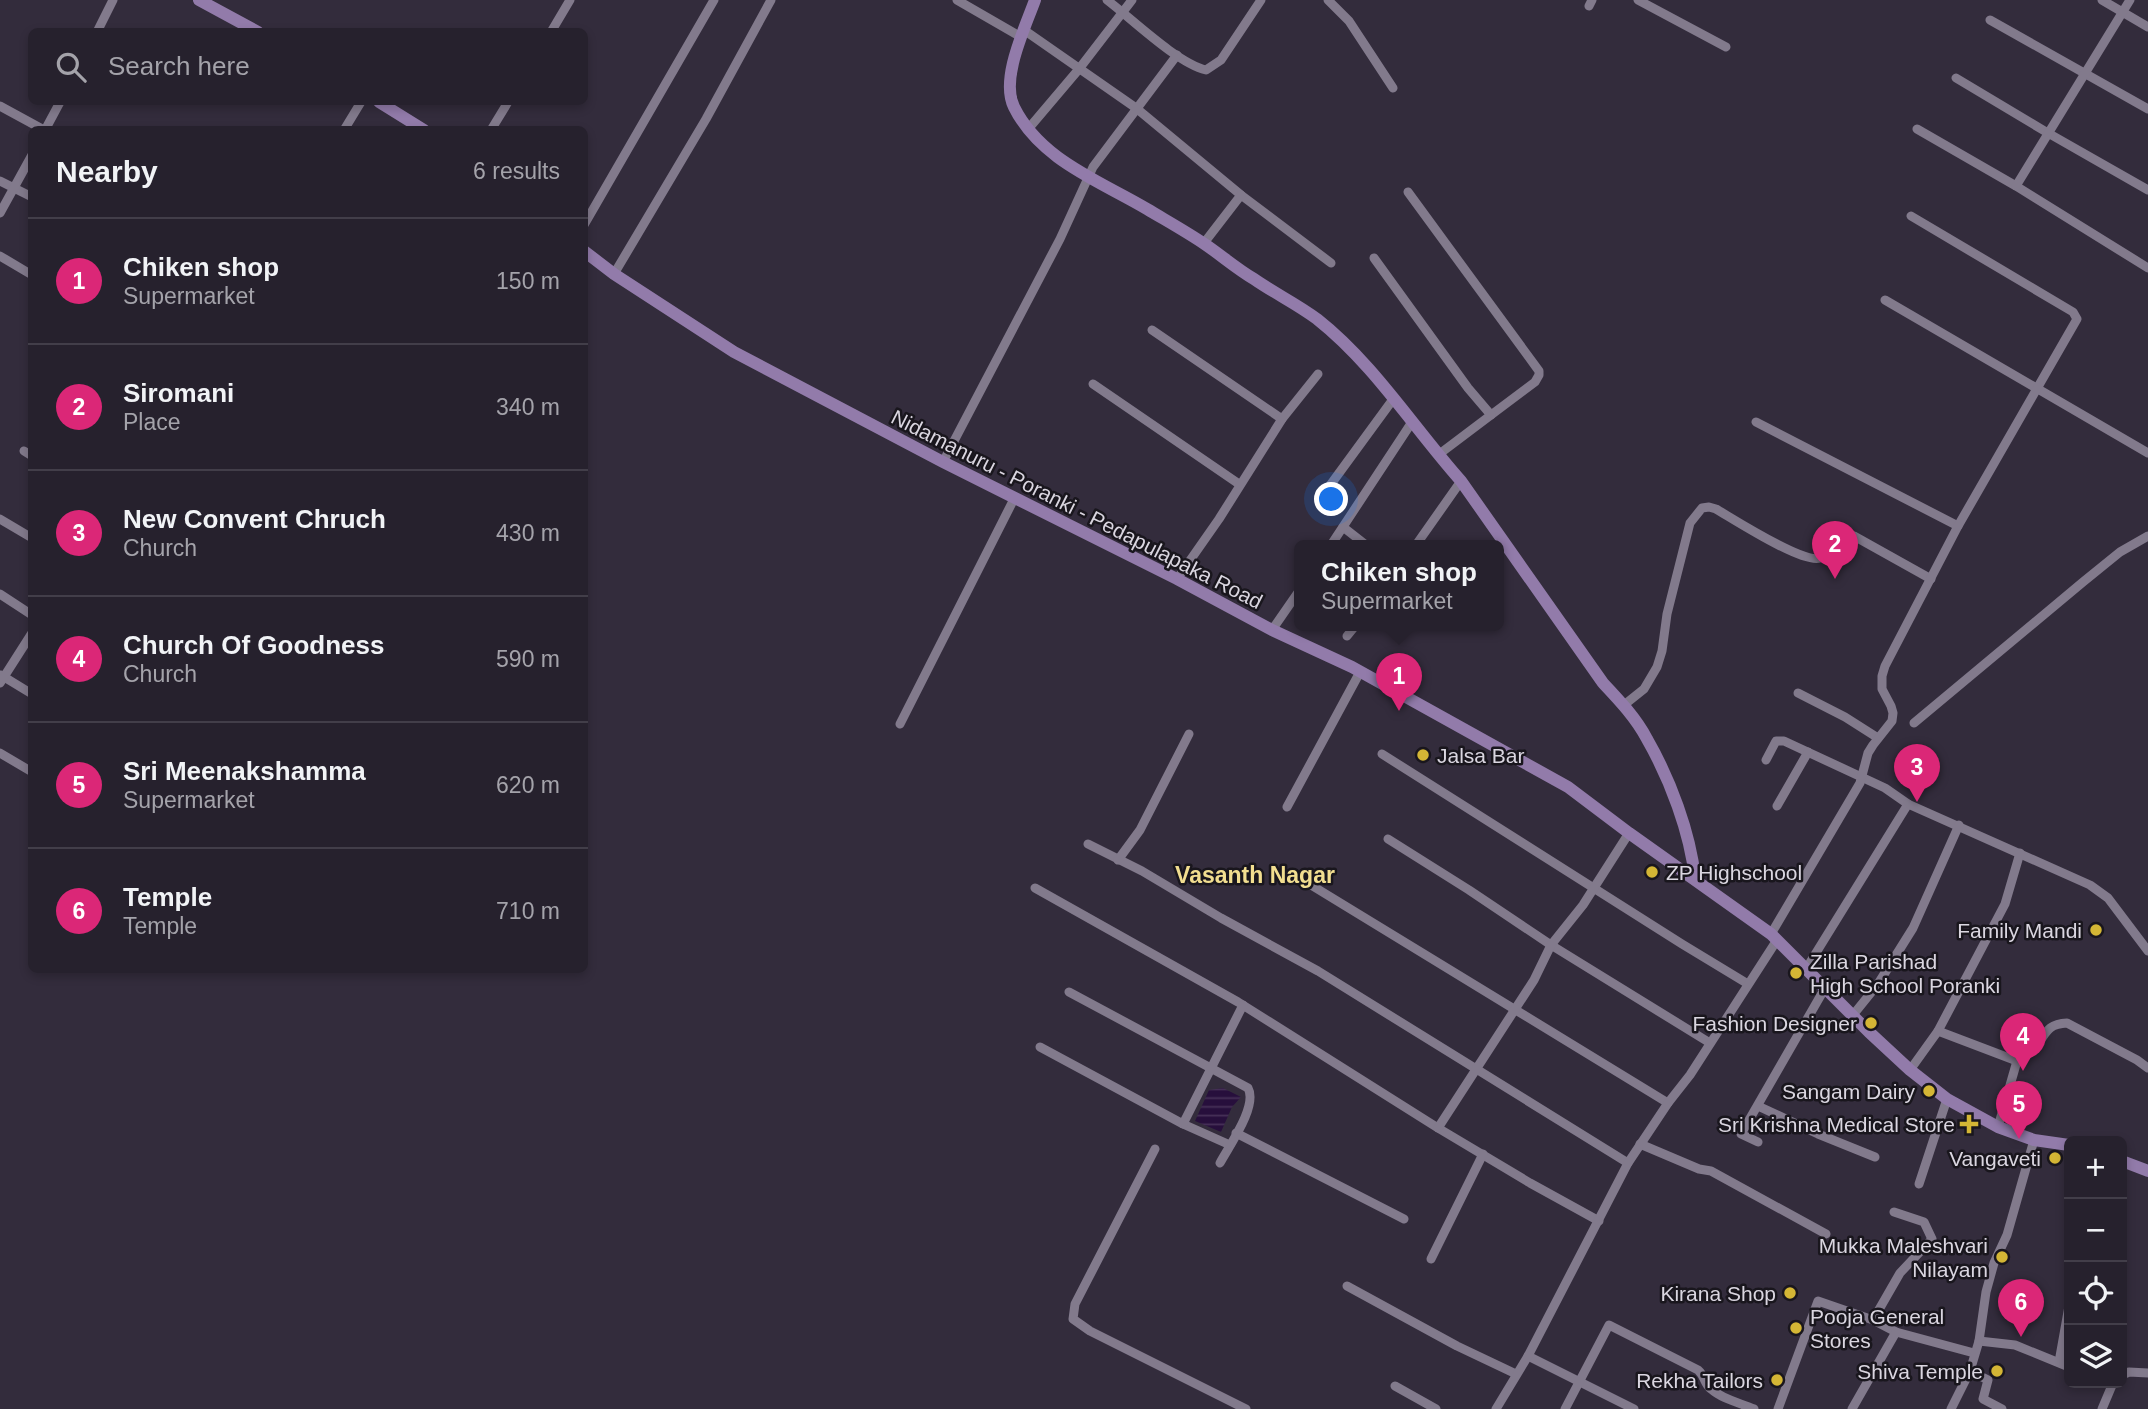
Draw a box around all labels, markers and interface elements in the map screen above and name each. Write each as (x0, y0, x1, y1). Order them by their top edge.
search box (28, 28, 588, 105)
icon: search (52, 48, 90, 86)
text: Search here (108, 51, 250, 81)
text: Nearby (56, 155, 158, 188)
text: 6 results (473, 158, 560, 184)
text: Chiken shop (123, 252, 279, 282)
text: 1 (73, 268, 85, 294)
text: 150 m (496, 268, 560, 294)
text: Supermarket (123, 283, 255, 309)
text: Siromani (123, 378, 234, 408)
text: 2 (73, 394, 85, 420)
text: 340 m (496, 394, 560, 420)
street label: Nidamanuru - Poranki - Pedapulapaka Road (888, 405, 1266, 613)
text: Place (123, 409, 181, 435)
your location (1314, 482, 1348, 516)
text: New Convent Chruch (123, 504, 386, 534)
text: 3 (73, 520, 85, 546)
text: 430 m (496, 520, 560, 546)
pin: 2 (1812, 521, 1858, 579)
text: Church (123, 535, 197, 561)
popup (1294, 540, 1504, 631)
text: Chiken shop (1321, 557, 1477, 587)
text: Supermarket (1321, 588, 1453, 614)
text: Church Of Goodness (123, 630, 384, 660)
text: 4 (73, 646, 85, 672)
text: 590 m (496, 646, 560, 672)
pin: 1 (1376, 653, 1422, 711)
text: Church (123, 661, 197, 687)
place label: Jalsa Bar (1437, 744, 1525, 767)
pin: 3 (1894, 744, 1940, 802)
marker: Jalsa Bar (1415, 747, 1431, 763)
text: Sri Meenakshamma (123, 756, 366, 786)
text: 5 (73, 772, 85, 798)
text: 620 m (496, 772, 560, 798)
text: Supermarket (123, 787, 255, 813)
place label: ZP Highschool (1666, 861, 1802, 884)
district label: Vasanth Nagar (1175, 862, 1335, 888)
marker: ZP Highschool (1644, 864, 1660, 880)
text: Temple (123, 882, 212, 912)
text: 6 (73, 898, 85, 924)
text: 710 m (496, 898, 560, 924)
text: Temple (123, 913, 197, 939)
place label: Family Mandi (1957, 919, 2082, 942)
marker: Family Mandi (2088, 922, 2104, 938)
place label: Zilla Parishad High School Poranki (1810, 950, 2000, 997)
marker: Zilla Parishad High School Poranki (1788, 965, 1804, 981)
place label: Fashion Designer (1692, 1012, 1857, 1035)
pin: 4 (2000, 1013, 2046, 1071)
marker: Fashion Designer (1863, 1015, 1879, 1031)
place label: Sangam Dairy (1782, 1080, 1915, 1103)
pin: 5 (1996, 1081, 2042, 1139)
marker: Sangam Dairy (1921, 1083, 1937, 1099)
place label: Sri Krishna Medical Store (1718, 1113, 1955, 1136)
marker: Sri Krishna Medical Store (1961, 1116, 1977, 1132)
map controls (2064, 1136, 2127, 1388)
button: + (2064, 1136, 2127, 1199)
place label: Vangaveti (1949, 1147, 2041, 1170)
marker: Vangaveti (2047, 1150, 2063, 1166)
button: − (2064, 1199, 2127, 1262)
place label: Mukka Maleshvari Nilayam (1819, 1234, 1988, 1281)
marker: Mukka Maleshvari Nilayam (1994, 1249, 2010, 1265)
button: locate (2064, 1262, 2127, 1325)
pin: 6 (1998, 1279, 2044, 1337)
place label: Kirana Shop (1660, 1282, 1776, 1305)
marker: Kirana Shop (1782, 1285, 1798, 1301)
place label: Pooja General Stores (1810, 1305, 1944, 1352)
marker: Pooja General Stores (1788, 1320, 1804, 1336)
button: layers (2064, 1325, 2127, 1388)
place label: Shiva Temple (1857, 1360, 1983, 1383)
marker: Shiva Temple (1989, 1363, 2005, 1379)
place label: Rekha Tailors (1636, 1369, 1763, 1392)
marker: Rekha Tailors (1769, 1372, 1785, 1388)

